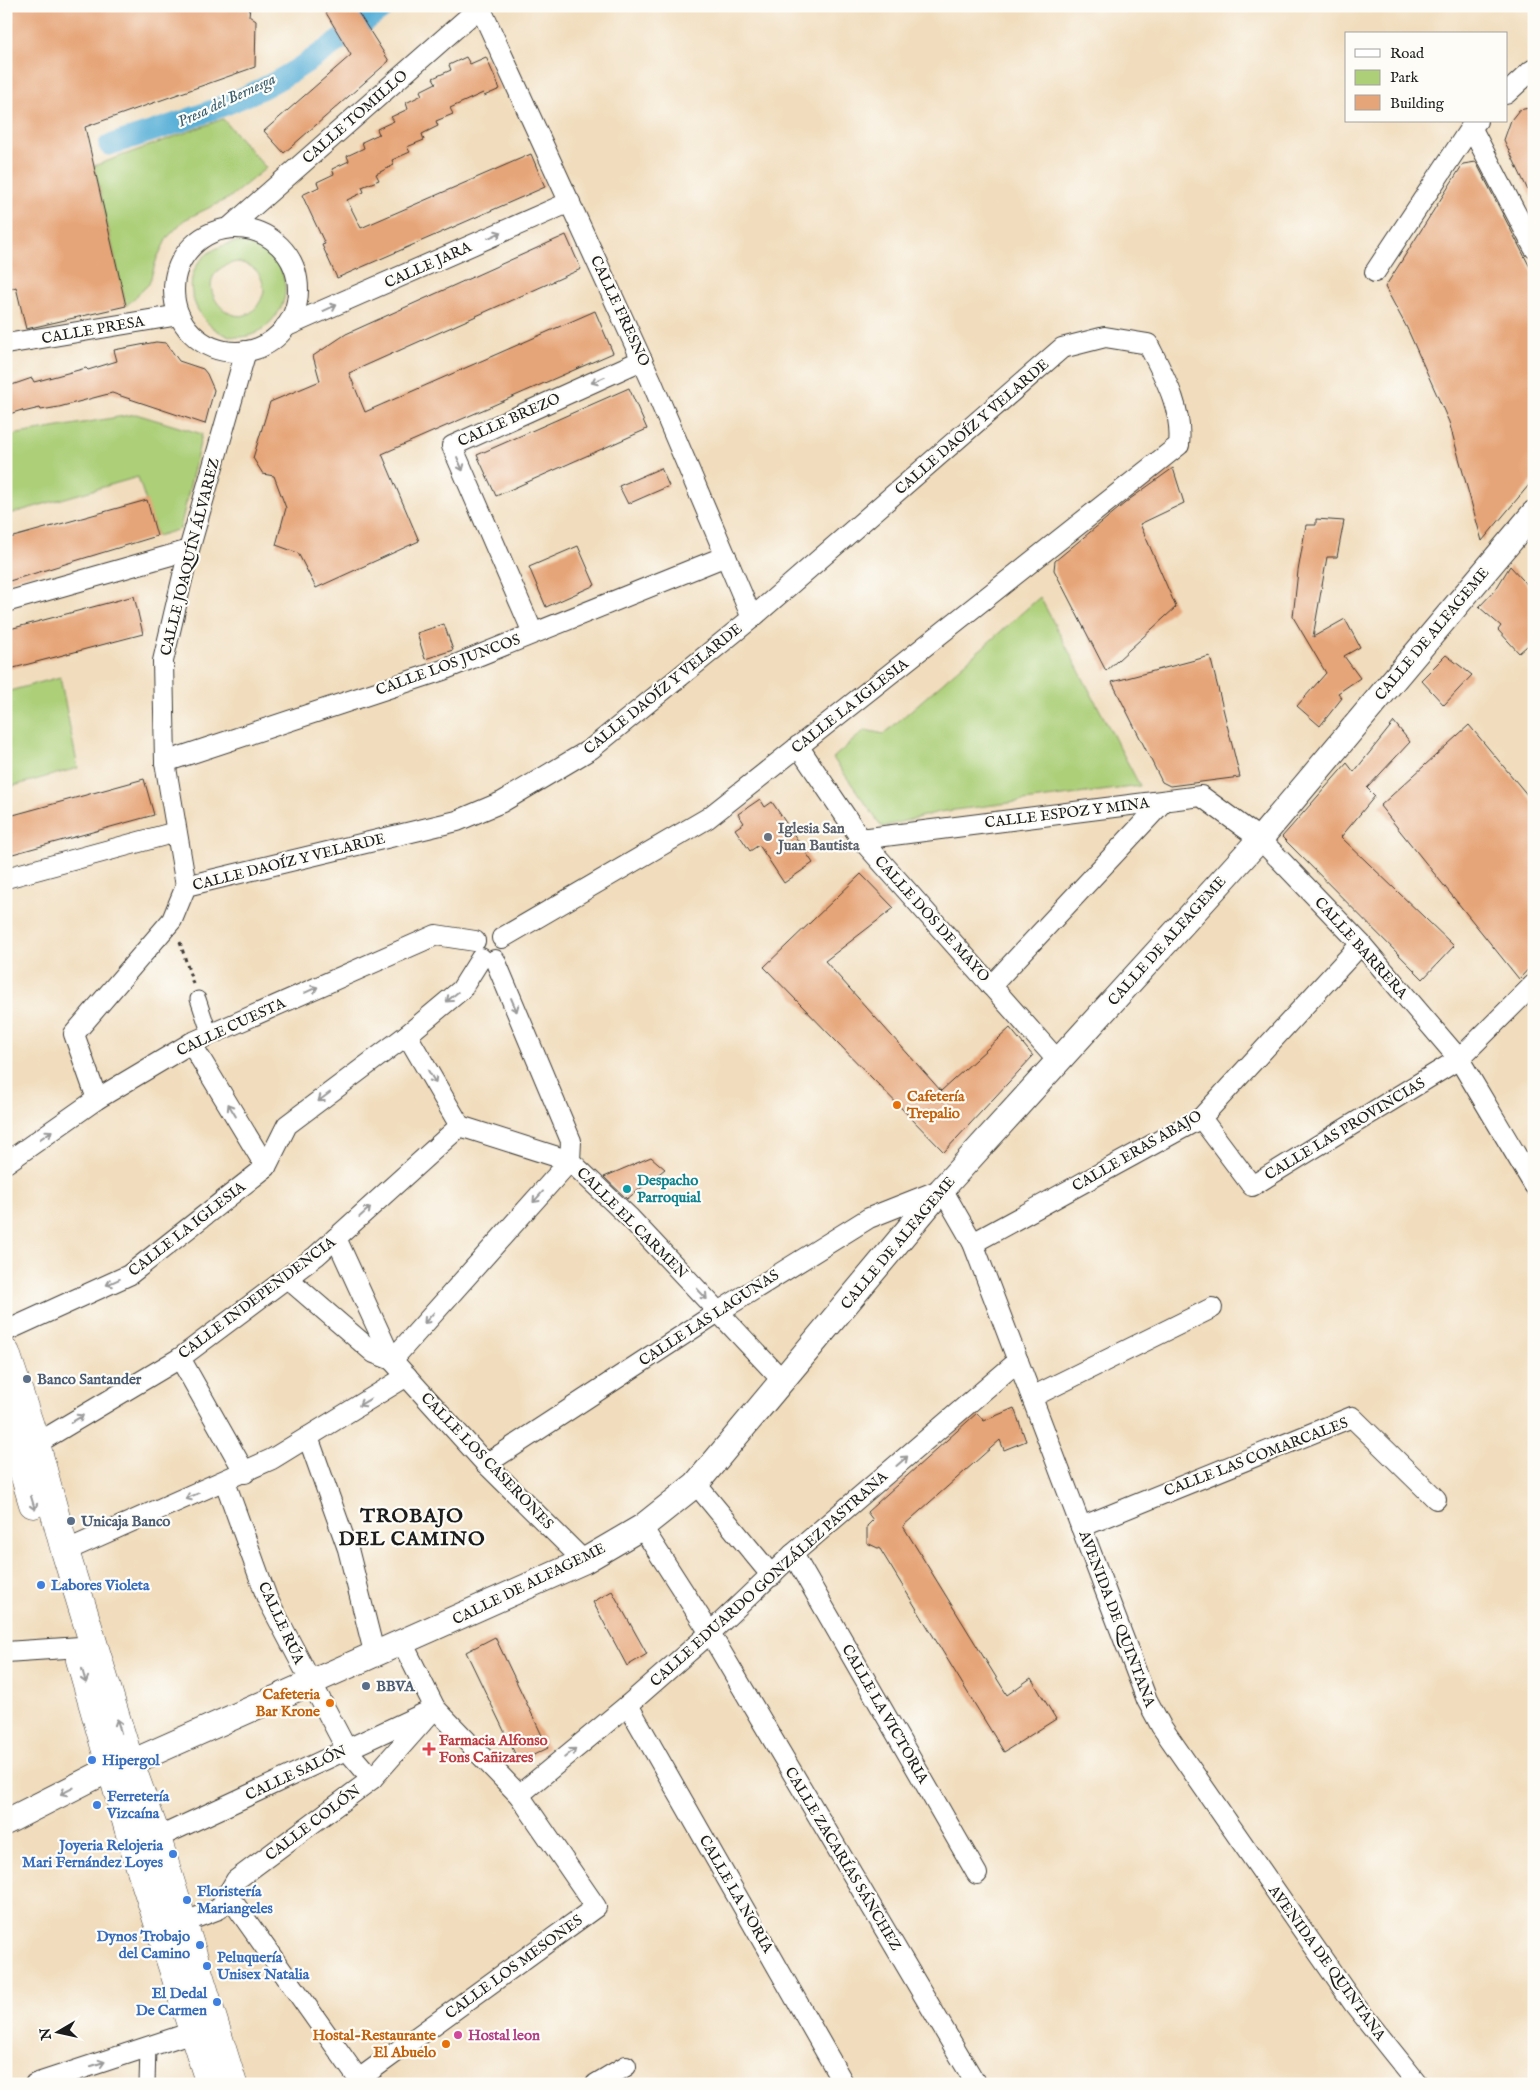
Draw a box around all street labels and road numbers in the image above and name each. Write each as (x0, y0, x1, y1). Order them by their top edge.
street label: CALLE TOMILLO (298, 66, 412, 168)
street label: CALLE JARA (382, 237, 475, 293)
street label: CALLE FRESNO (586, 253, 654, 369)
street label: CALLE PRESA (40, 311, 147, 348)
street label: CALLE DAOÍZ Y VELARDE (891, 355, 1053, 499)
street label: CALLE BREZO (455, 389, 563, 451)
street label: CALLE JOAQUÍN ÁLVAREZ (156, 456, 224, 658)
street label: CALLE DE ALFAGEME (1371, 564, 1493, 704)
street label: CALLE DAOÍZ Y VELARDE (580, 619, 746, 759)
street label: CALLE LOS JUNCOS (373, 630, 523, 700)
street label: CALLE LA IGLESIA (788, 654, 913, 758)
street label: CALLE ESPOZ Y MINA (984, 793, 1151, 833)
street label: CALLE DAOÍZ Y VELARDE (191, 829, 387, 895)
street label: CALLE DOS DE MAYO (870, 852, 994, 986)
street label: CALLE DE ALFAGEME (1104, 872, 1230, 1010)
street label: CALLE BARRERA (1310, 893, 1412, 1003)
street label: CALLE CUESTA (174, 993, 289, 1061)
street label: CALLE LAS PROVINCIAS (1261, 1074, 1429, 1184)
street label: CALLE ERAS ABAJO (1069, 1106, 1205, 1196)
street label: CALLE EL CARMEN (572, 1163, 692, 1283)
street label: CALLE DE ALFAGEME (837, 1173, 959, 1313)
street label: CALLE LA IGLESIA (125, 1177, 250, 1281)
street label: CALLE INDEPENDENCIA (175, 1232, 340, 1363)
street label: CALLE LAS LAGUNAS (635, 1266, 783, 1370)
street label: CALLE LOS CASERONES (417, 1389, 557, 1533)
street label: CALLE LAS COMARCALES (1161, 1413, 1351, 1501)
street label: CALLE EDUARDO GONZÁLEZ PASTRANA (646, 1467, 892, 1691)
street label: AVENIDA DE QUINTANA (1074, 1527, 1160, 1711)
street label: CALLE DE ALFAGEME (449, 1539, 609, 1629)
street label: CALLE RÚA (254, 1579, 309, 1668)
street label: CALLE LA VICTORIA (837, 1641, 933, 1788)
street label: CALLE SALÓN (242, 1741, 350, 1805)
street label: CALLE ZACARÍAS SÁNCHEZ (780, 1764, 906, 1955)
street label: CALLE COLÓN (262, 1781, 364, 1865)
street label: CALLE LA NORIA (695, 1832, 778, 1957)
street label: AVENIDA DE QUINTANA (1264, 1881, 1390, 2045)
street label: CALLE LOS MESONES (442, 1911, 586, 2023)

